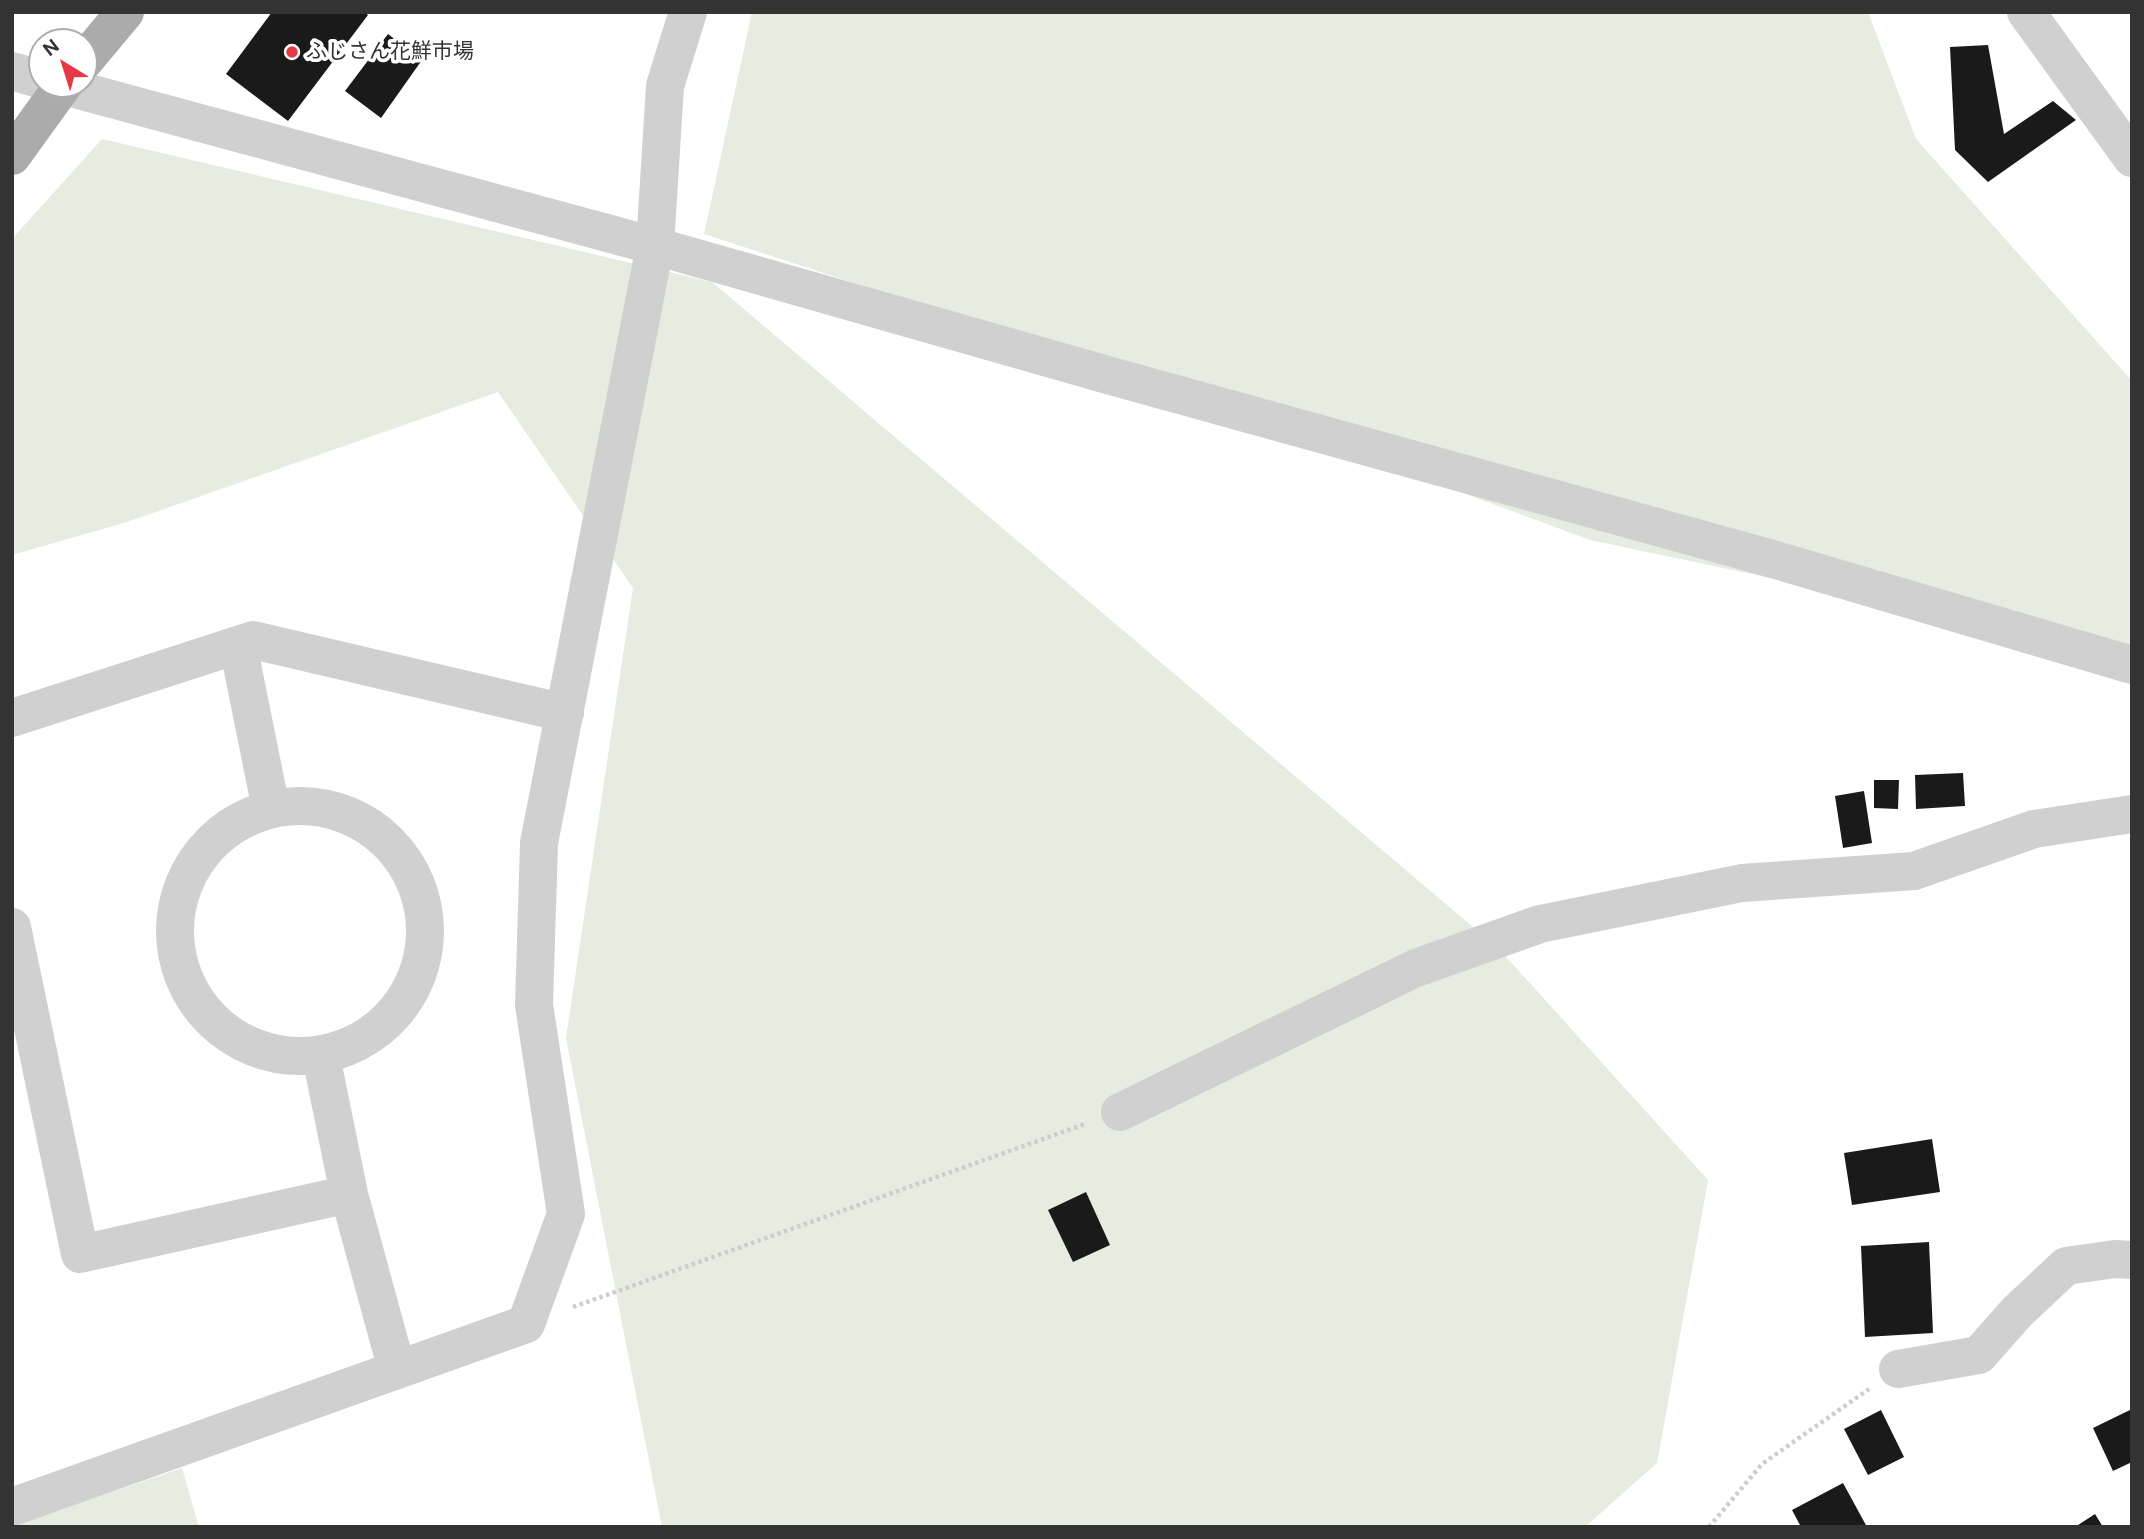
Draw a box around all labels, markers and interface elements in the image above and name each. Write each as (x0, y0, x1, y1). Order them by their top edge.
north arrow (28, 28, 98, 98)
text: N (38, 34, 64, 62)
place label: ふじさん花鮮市場 (306, 39, 474, 65)
marker: ふじさん花鮮市場 (284, 44, 300, 60)

